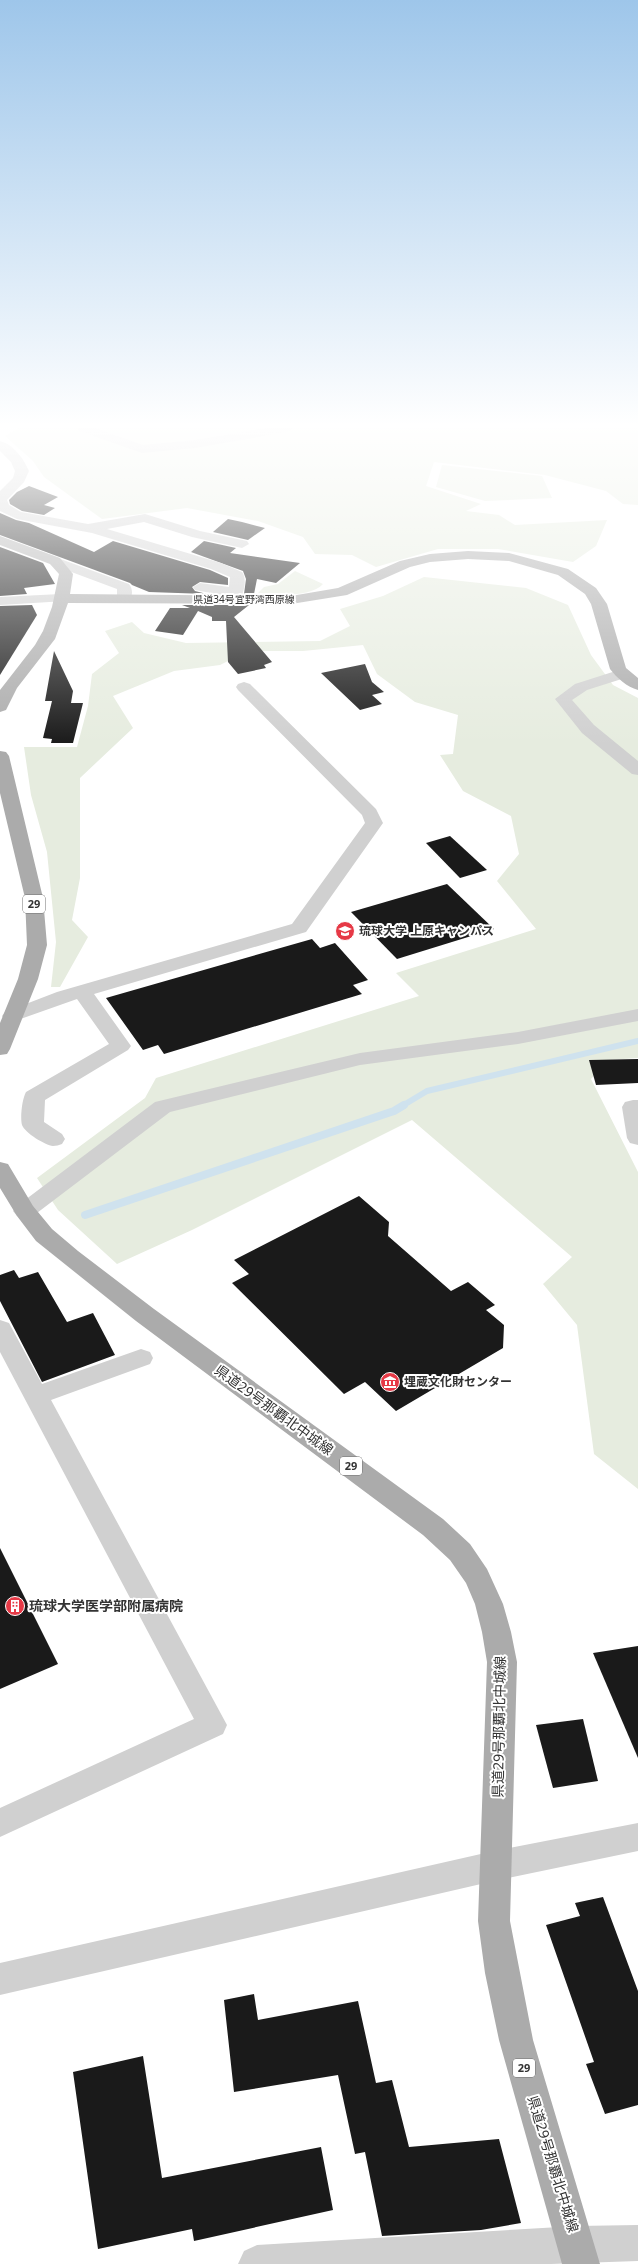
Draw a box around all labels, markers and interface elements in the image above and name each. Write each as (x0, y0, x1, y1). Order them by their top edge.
street label: 県道34号宜野湾西原線 (193, 592, 295, 606)
road number: 29 (23, 895, 45, 913)
school or university icon: 琉球大学 上原キャンパス (334, 920, 356, 942)
place label: 琉球大学 上原キャンパス (359, 922, 494, 939)
street label: 県道29号那覇北中城線 (211, 1360, 337, 1459)
museum icon: 埋蔵文化財センター (379, 1371, 401, 1393)
place label: 埋蔵文化財センター (404, 1373, 512, 1390)
road number: 29 (340, 1457, 362, 1475)
building icon: 琉球大学医学部附属病院 (4, 1595, 26, 1617)
place label: 琉球大学医学部附属病院 (29, 1596, 183, 1615)
street label: 県道29号那覇北中城線 (488, 1656, 509, 1798)
road number: 29 (513, 2059, 535, 2077)
street label: 県道29号那覇北中城線 (524, 2093, 583, 2235)

